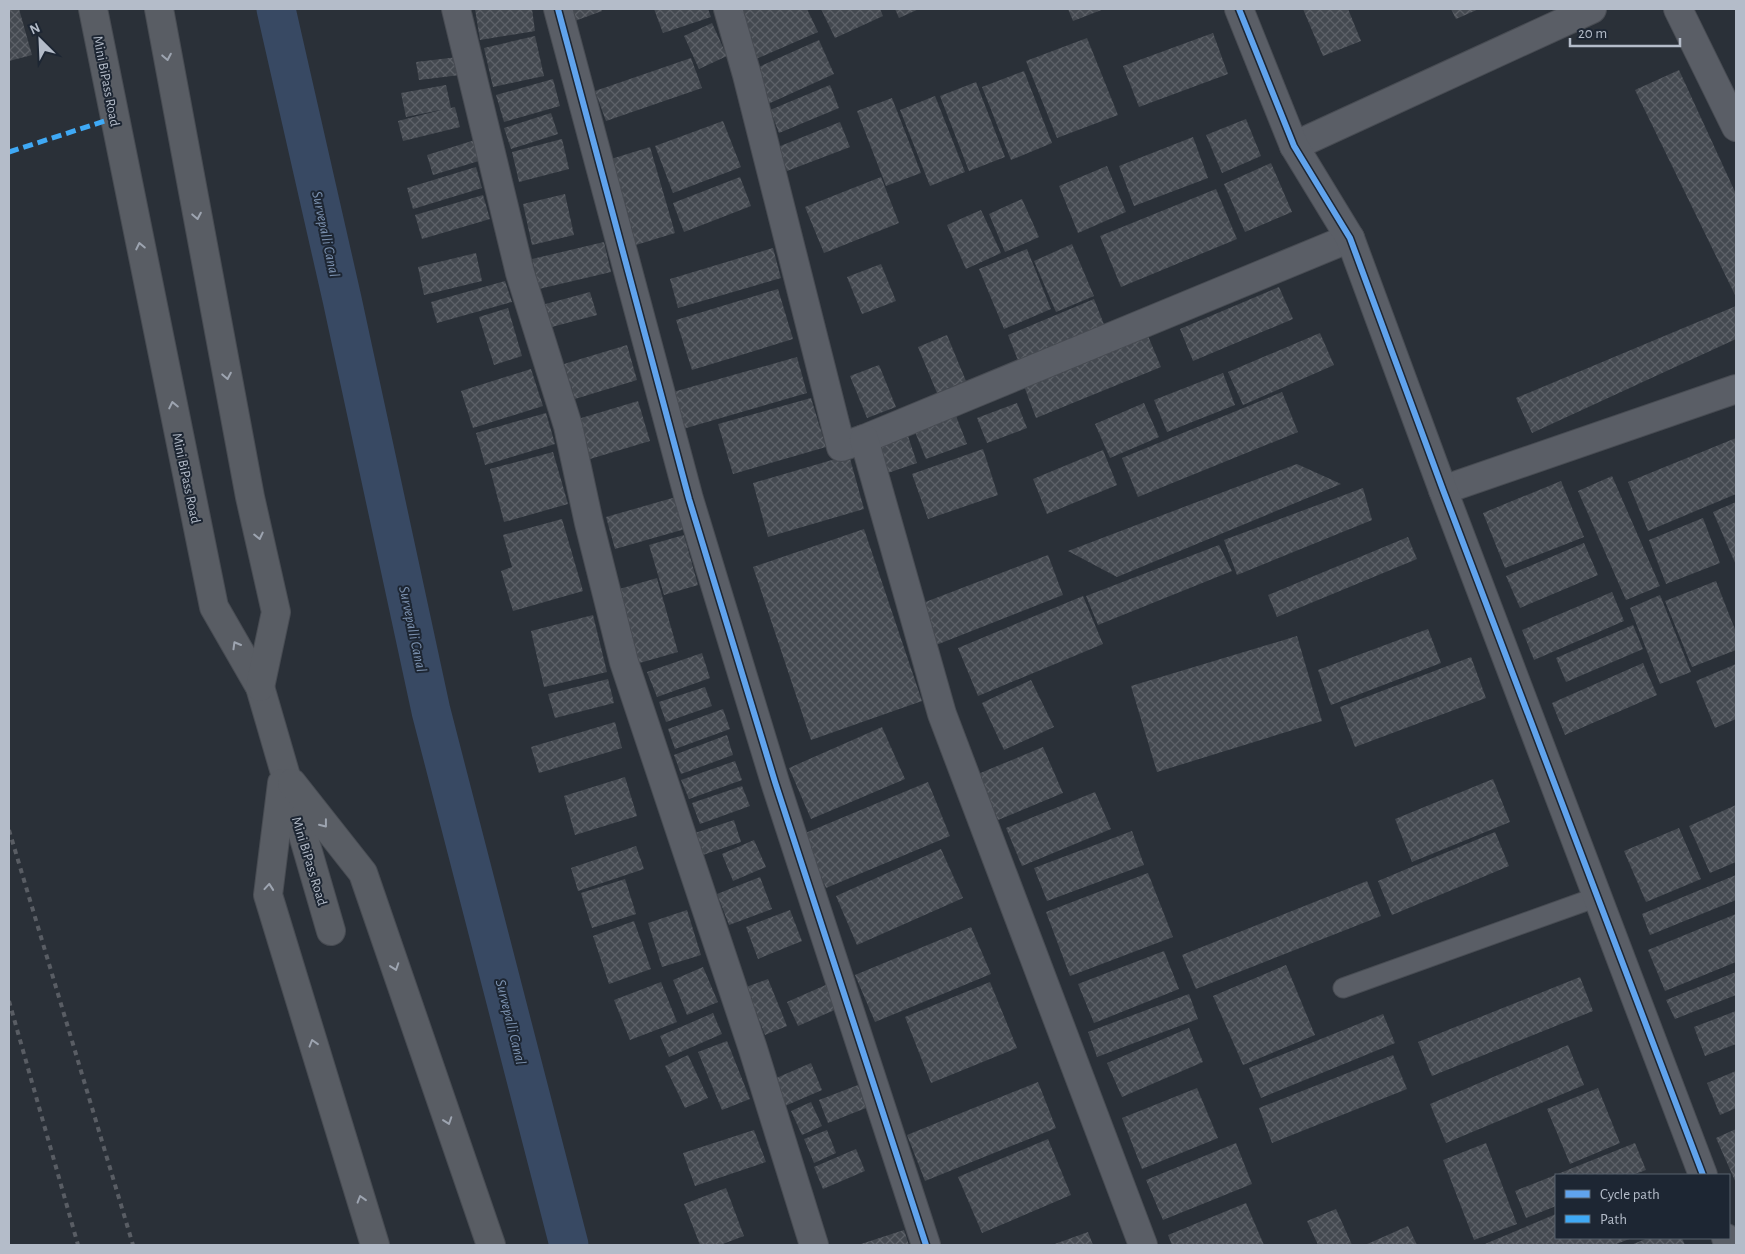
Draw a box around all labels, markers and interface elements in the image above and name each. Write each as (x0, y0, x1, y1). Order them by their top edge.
north arrow (15, 15, 65, 65)
scale bar (1570, 15, 1680, 47)
text: N (28, 21, 42, 37)
text: 20 m (1578, 26, 1607, 41)
street label: Mini BiPass Road (90, 35, 122, 128)
one-way arrow (162, 52, 172, 61)
water label: Survepalli Canal (309, 190, 342, 279)
one-way arrow (192, 212, 202, 221)
one-way arrow (135, 241, 146, 250)
one-way arrow (222, 372, 232, 380)
one-way arrow (168, 400, 178, 409)
street label: Mini BiPass Road (170, 432, 202, 525)
one-way arrow (253, 531, 264, 540)
water label: Survepalli Canal (396, 585, 429, 674)
one-way arrow (232, 641, 242, 650)
street label: Mini BiPass Road (289, 815, 329, 907)
one-way arrow (318, 818, 327, 828)
one-way arrow (264, 883, 275, 891)
one-way arrow (390, 963, 400, 971)
water label: Survepalli Canal (493, 978, 528, 1067)
one-way arrow (309, 1040, 319, 1048)
one-way arrow (443, 1116, 453, 1125)
legend (1555, 1174, 1730, 1239)
text: Cycle path (1600, 1187, 1660, 1202)
one-way arrow (356, 1195, 366, 1203)
text: Path (1600, 1212, 1627, 1227)

